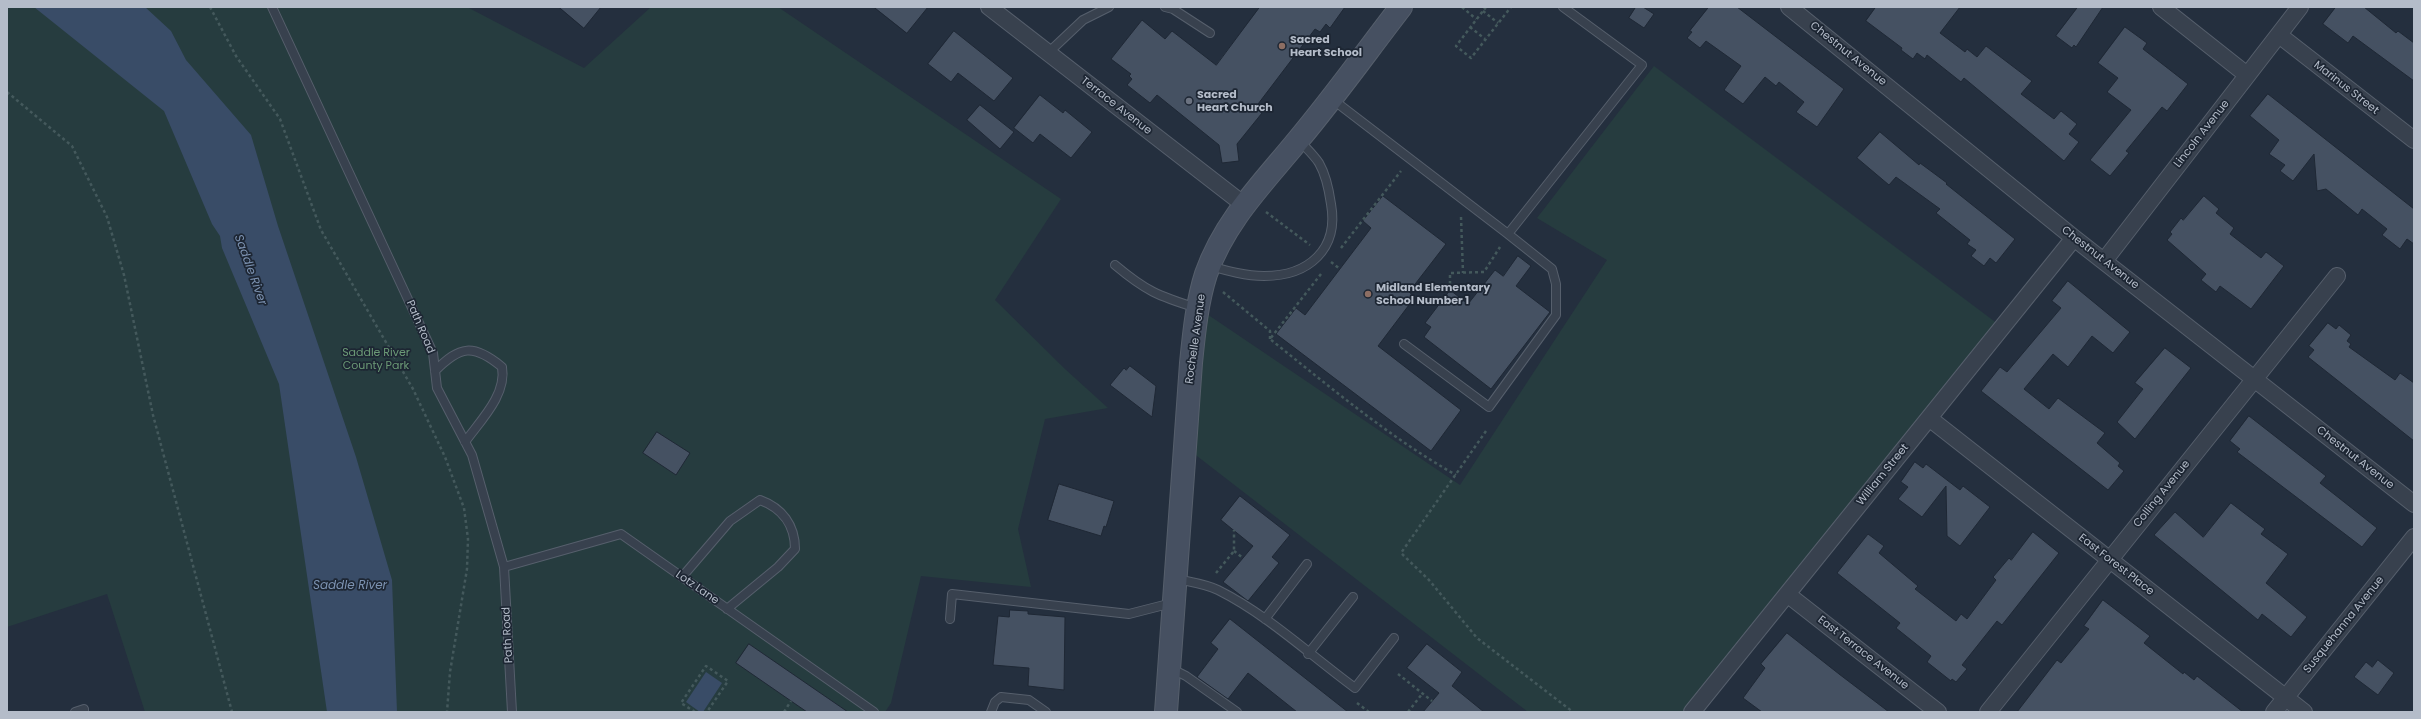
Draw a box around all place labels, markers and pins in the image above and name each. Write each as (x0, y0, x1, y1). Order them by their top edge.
place label: Sacred Heart School (1290, 33, 1362, 59)
marker: Sacred Heart School (1277, 41, 1287, 51)
place label: Sacred Heart Church (1197, 88, 1273, 114)
marker: Sacred Heart Church (1184, 96, 1194, 106)
place label: Midland Elementary School Number 1 (1376, 281, 1490, 307)
marker: Midland Elementary School Number 1 (1363, 289, 1373, 299)

